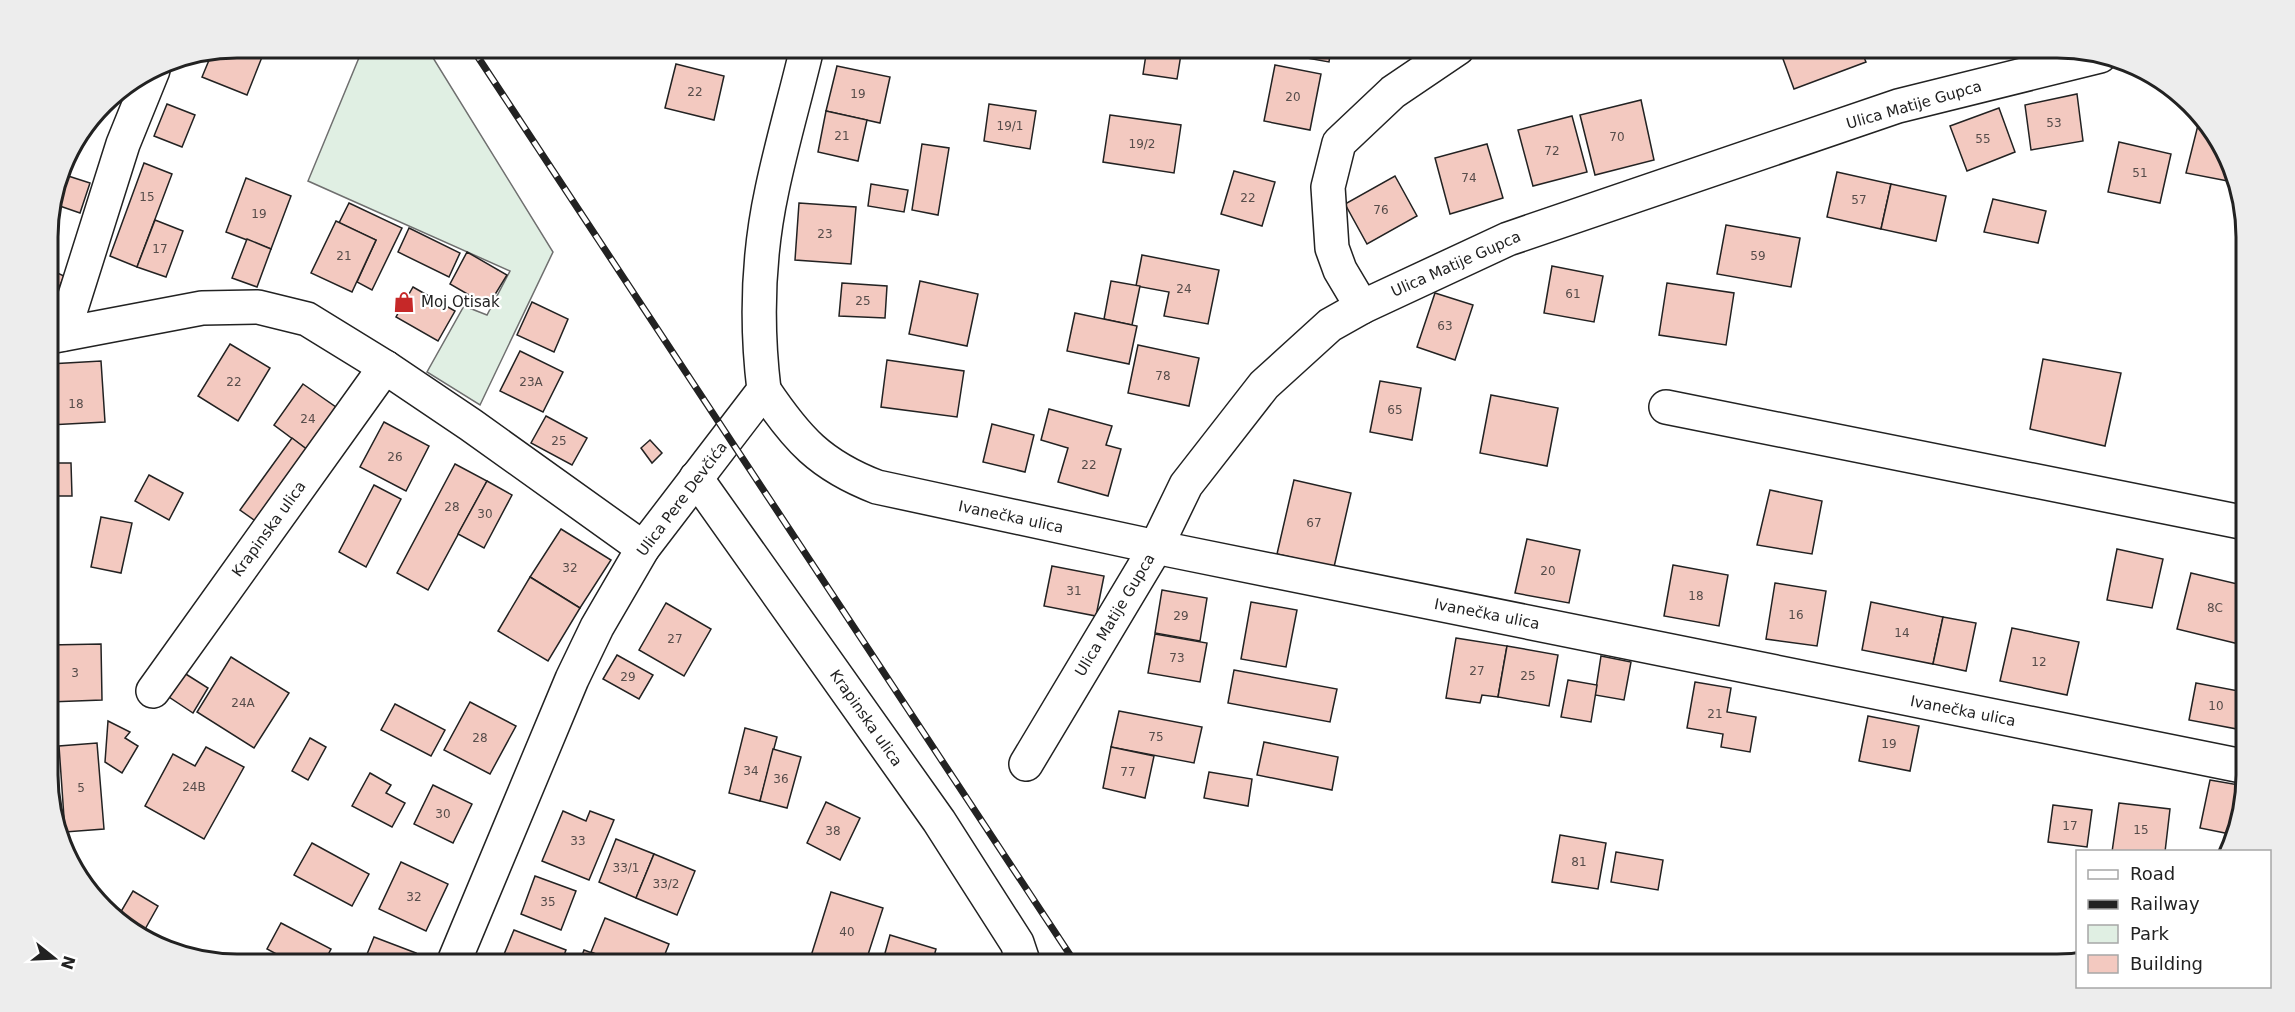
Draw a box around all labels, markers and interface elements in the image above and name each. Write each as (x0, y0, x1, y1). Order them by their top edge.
street label: Ulica Matije Gupca (1844, 77, 1984, 133)
house number: 22 (687, 85, 703, 99)
house number: 19 (850, 87, 866, 101)
house number: 20 (1285, 90, 1301, 104)
house number: 53 (2046, 116, 2062, 130)
house number: 19/1 (997, 119, 1023, 133)
house number: 21 (834, 129, 850, 143)
house number: 70 (1609, 130, 1625, 144)
house number: 55 (1975, 132, 1991, 146)
house number: 19/2 (1129, 137, 1155, 151)
house number: 72 (1544, 144, 1560, 158)
house number: 51 (2132, 166, 2148, 180)
house number: 74 (1461, 171, 1477, 185)
house number: 15 (139, 190, 155, 204)
house number: 22 (1240, 191, 1256, 205)
house number: 57 (1851, 193, 1867, 207)
house number: 76 (1373, 203, 1389, 217)
house number: 19 (251, 207, 267, 221)
house number: 23 (817, 227, 833, 241)
street label: Ulica Matije Gupca (1388, 227, 1524, 301)
house number: 17 (152, 242, 168, 256)
house number: 21 (336, 249, 352, 263)
house number: 59 (1750, 249, 1766, 263)
house number: 24 (1176, 282, 1192, 296)
house number: 61 (1565, 287, 1581, 301)
shop icon: Moj Otisak (392, 290, 416, 314)
place label: Moj Otisak (421, 293, 500, 311)
house number: 25 (855, 294, 871, 308)
house number: 63 (1437, 319, 1453, 333)
house number: 78 (1155, 369, 1171, 383)
house number: 22 (226, 375, 242, 389)
house number: 23A (519, 375, 544, 389)
house number: 18 (68, 397, 84, 411)
house number: 65 (1387, 403, 1403, 417)
house number: 24 (300, 412, 316, 426)
house number: 25 (551, 434, 567, 448)
street label: Ulica Pere Devčića (633, 438, 731, 560)
house number: 26 (387, 450, 403, 464)
house number: 22 (1081, 458, 1097, 472)
street label: Krapinska ulica (228, 478, 310, 580)
street label: Ivanečka ulica (957, 497, 1065, 537)
house number: 28 (444, 500, 460, 514)
house number: 30 (477, 507, 493, 521)
house number: 67 (1306, 516, 1322, 530)
street label: Ulica Matije Gupca (1071, 550, 1159, 680)
house number: 32 (562, 561, 578, 575)
house number: 20 (1540, 564, 1556, 578)
house number: 31 (1066, 584, 1082, 598)
house number: 18 (1688, 589, 1704, 603)
street label: Ivanečka ulica (1433, 595, 1541, 633)
house number: 8C (2207, 601, 2223, 615)
house number: 16 (1788, 608, 1804, 622)
house number: 29 (1173, 609, 1189, 623)
house number: 14 (1894, 626, 1910, 640)
house number: 27 (667, 632, 683, 646)
house number: 73 (1169, 651, 1185, 665)
house number: 12 (2031, 655, 2047, 669)
house number: 27 (1469, 664, 1485, 678)
house number: 3 (71, 666, 79, 680)
street label: Krapinska ulica (826, 666, 906, 770)
house number: 25 (1520, 669, 1536, 683)
house number: 29 (620, 670, 636, 684)
street label: Ivanečka ulica (1909, 692, 2017, 730)
house number: 24A (231, 696, 256, 710)
house number: 10 (2208, 699, 2224, 713)
house number: 21 (1707, 707, 1723, 721)
house number: 75 (1148, 730, 1164, 744)
house number: 28 (472, 731, 488, 745)
house number: 19 (1881, 737, 1897, 751)
house number: 34 (743, 764, 759, 778)
house number: 77 (1120, 765, 1136, 779)
house number: 36 (773, 772, 789, 786)
house number: 24B (182, 780, 206, 794)
house number: 5 (77, 781, 85, 795)
house number: 30 (435, 807, 451, 821)
house number: 17 (2062, 819, 2078, 833)
house number: 15 (2133, 823, 2149, 837)
house number: 38 (825, 824, 841, 838)
house number: 33 (570, 834, 586, 848)
legend (2076, 850, 2271, 988)
house number: 81 (1571, 855, 1587, 869)
house number: 33/1 (613, 861, 639, 875)
text: Road (2130, 863, 2175, 884)
house number: 33/2 (653, 877, 679, 891)
house number: 32 (406, 890, 422, 904)
text: Railway (2130, 893, 2200, 914)
house number: 35 (540, 895, 556, 909)
text: Park (2130, 923, 2169, 944)
house number: 40 (839, 925, 855, 939)
north arrow (24, 928, 84, 988)
text: N (57, 953, 79, 972)
text: Building (2130, 953, 2203, 974)

